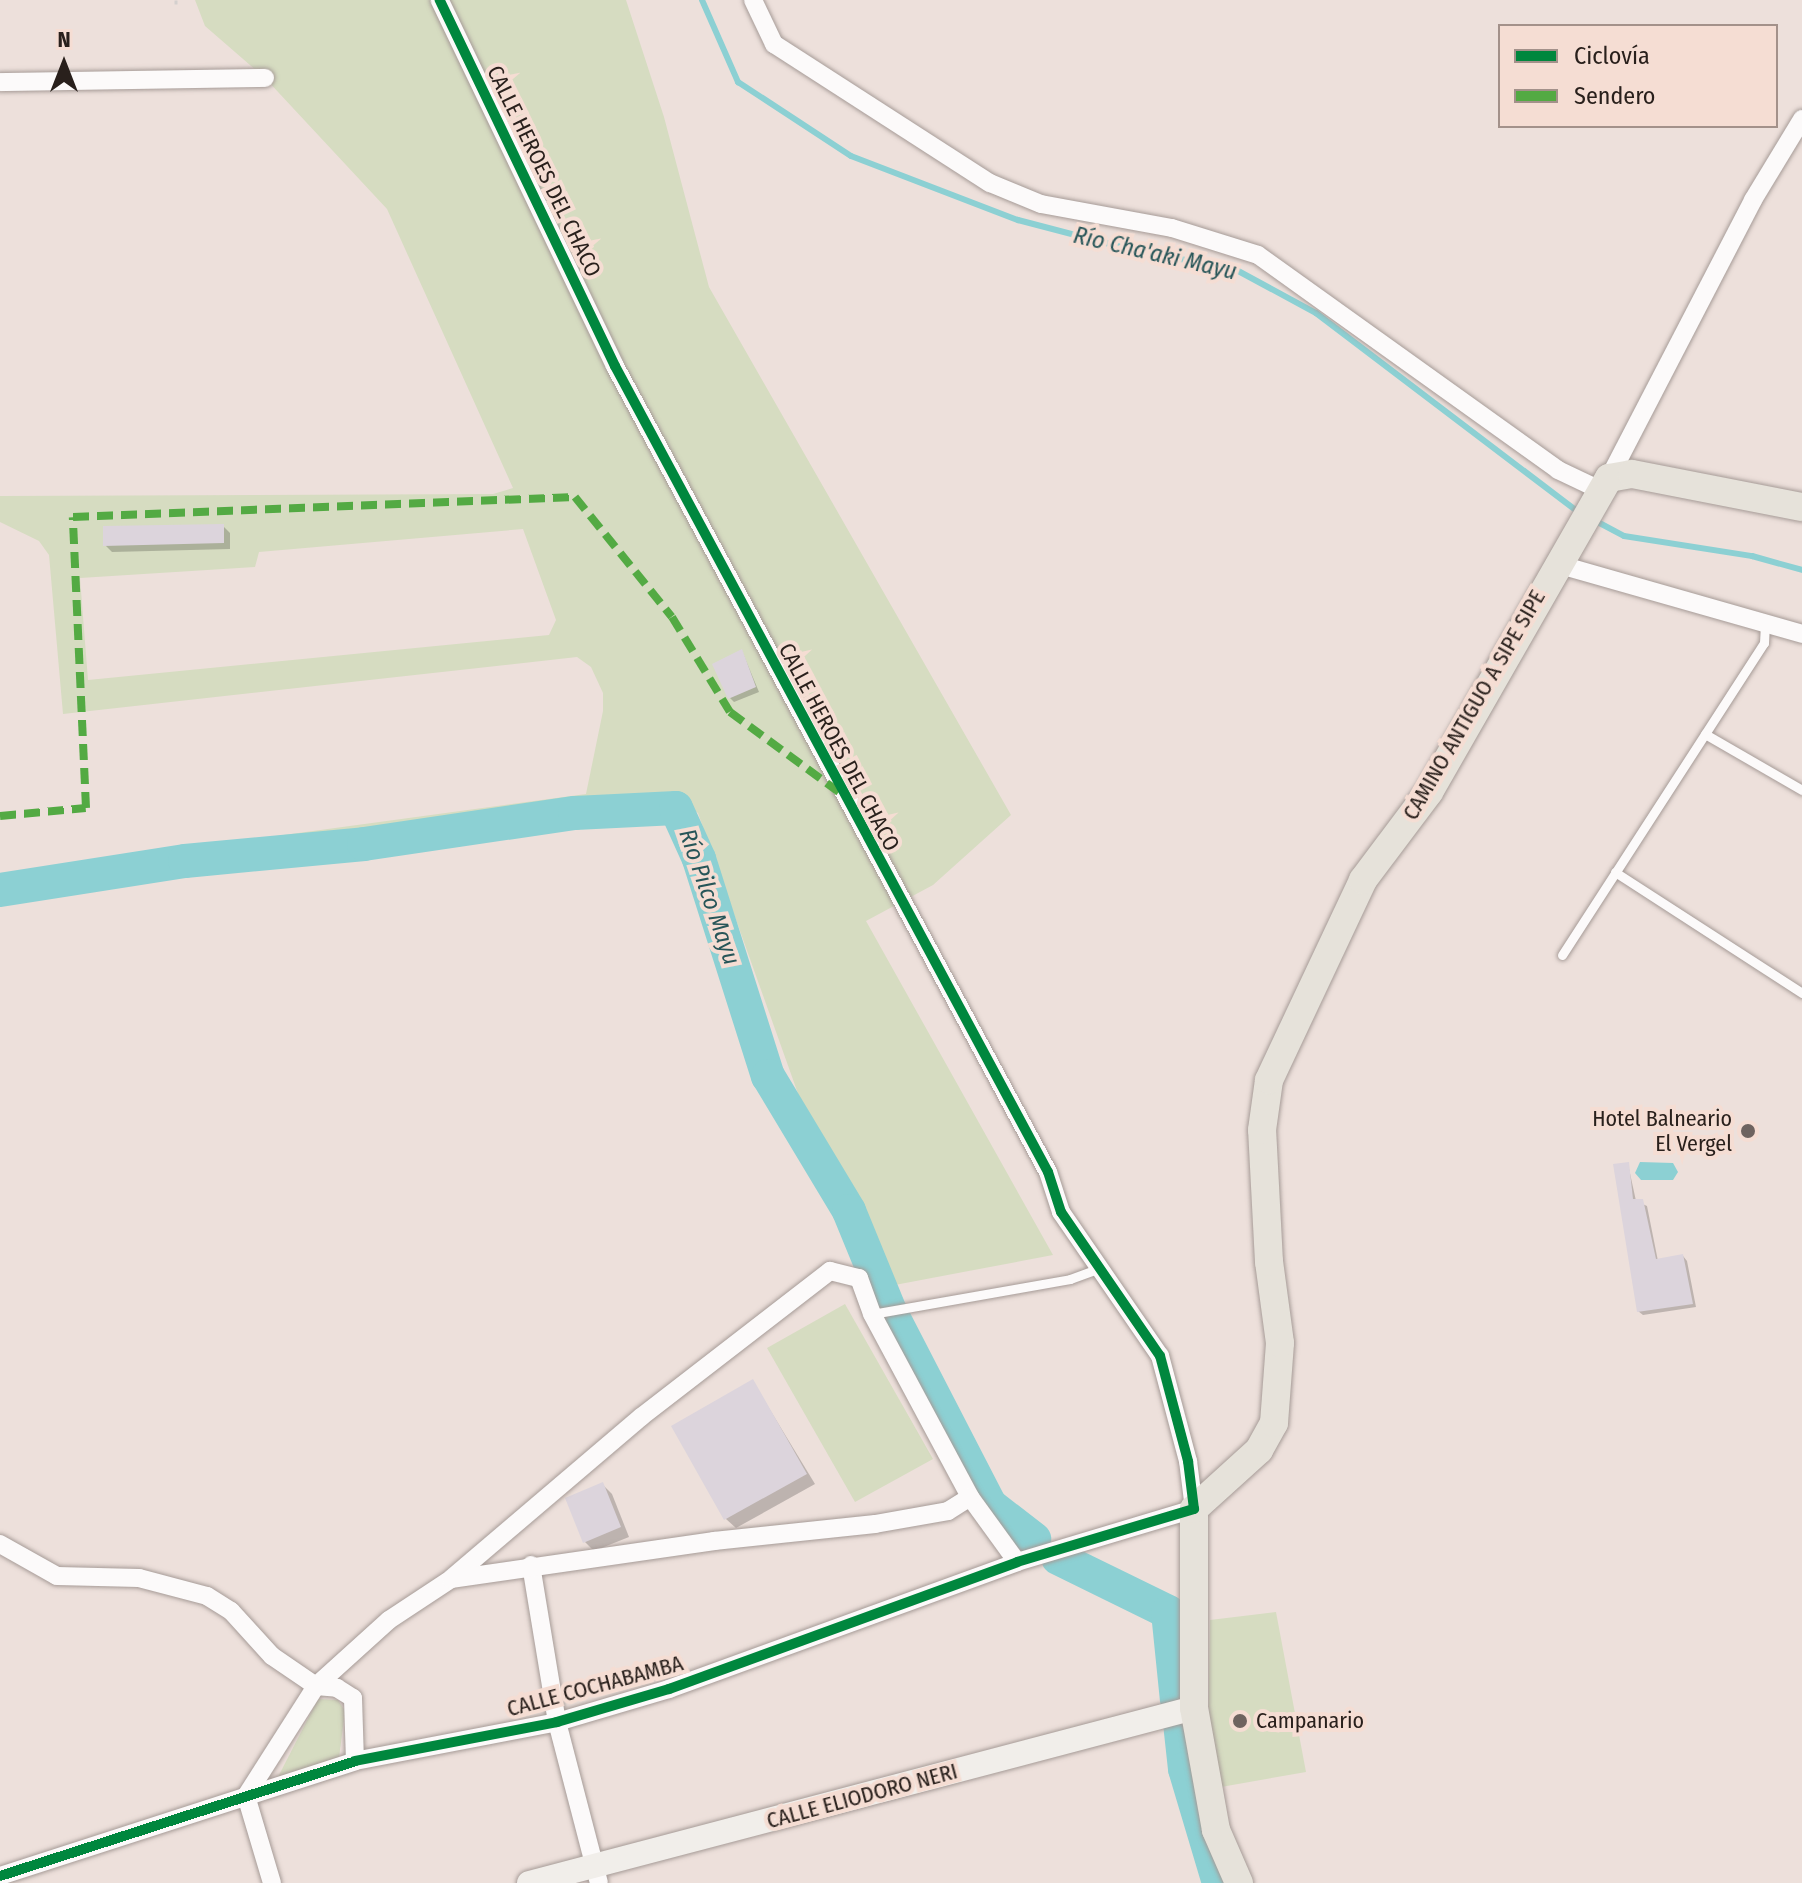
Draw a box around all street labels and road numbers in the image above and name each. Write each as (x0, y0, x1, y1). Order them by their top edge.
street label: CALLE HEROES DEL CHACO (481, 61, 607, 281)
street label: CAMINO ANTIGUO A SIPE SIPE (1397, 585, 1551, 825)
street label: CALLE HEROES DEL CHACO (773, 639, 905, 855)
street label: CALLE COCHABAMBA (504, 1650, 686, 1722)
street label: CALLE ELIODORO NERI (764, 1758, 960, 1834)

